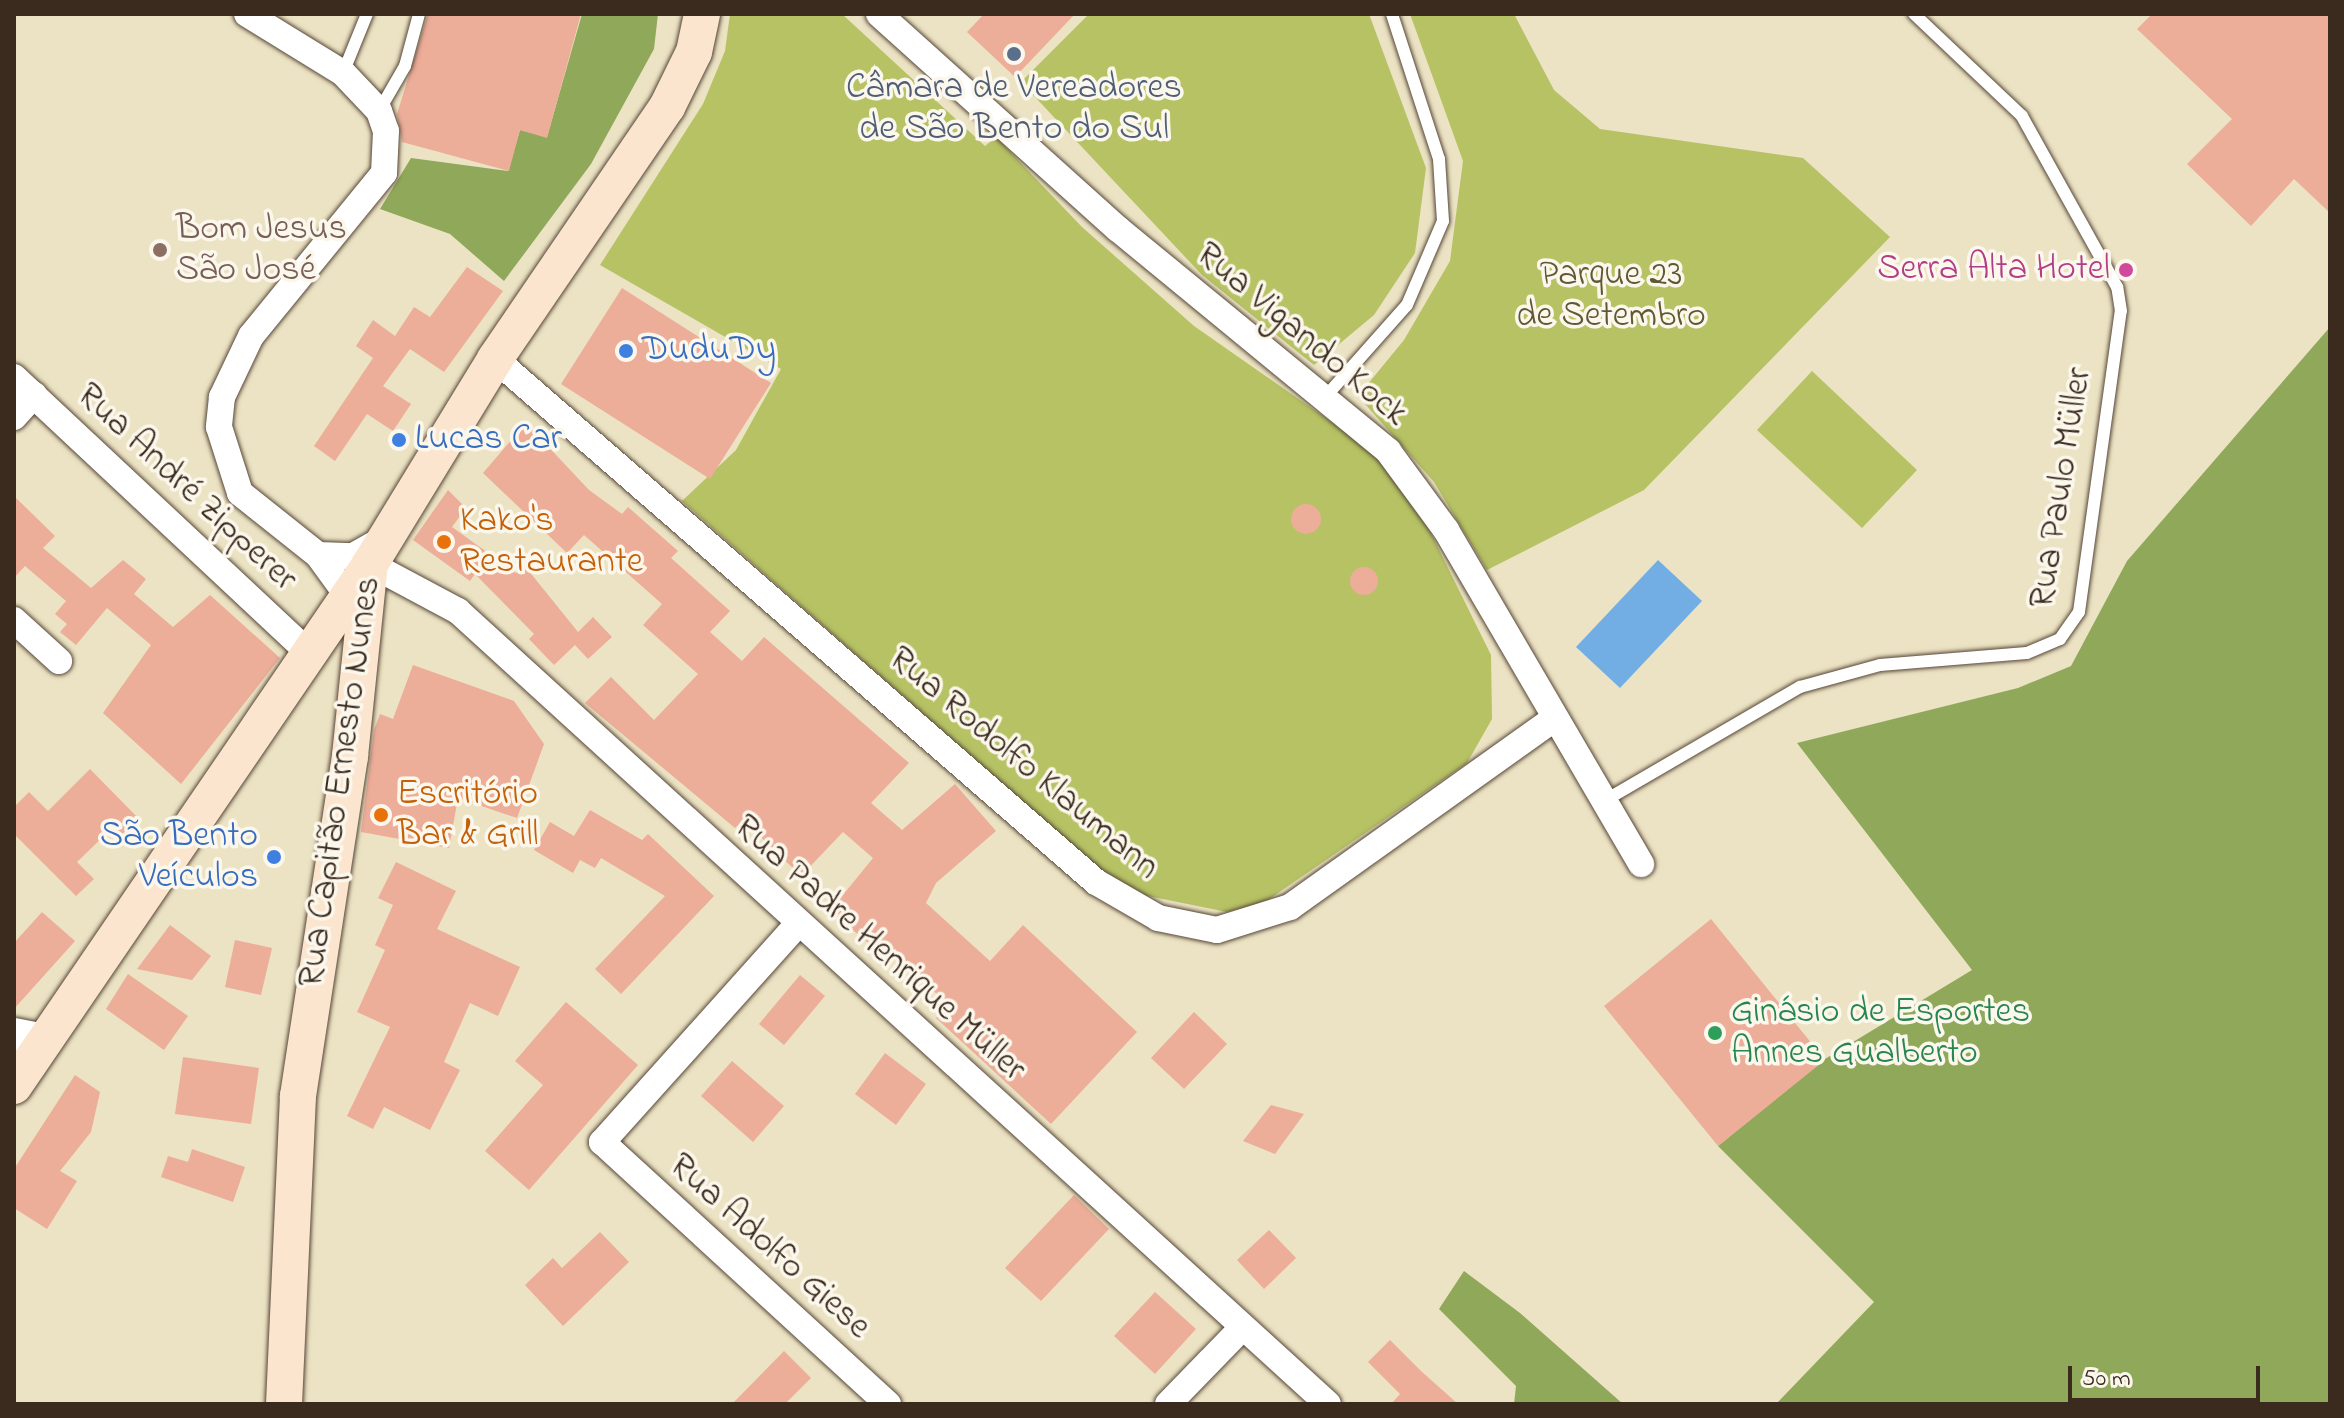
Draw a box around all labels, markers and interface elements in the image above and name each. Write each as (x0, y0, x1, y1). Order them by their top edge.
marker: Câmara de Vereadores de São Bento do Sul (1005, 45, 1023, 63)
place label: Câmara de Vereadores de São Bento do Sul (846, 66, 1182, 151)
place label: Bom Jesus São José (176, 207, 347, 292)
street label: Rua Vigando Kock (1186, 234, 1416, 436)
marker: Bom Jesus São José (151, 241, 169, 259)
place label: Serra Alta Hotel (1877, 248, 2110, 292)
park label: Parque 23 de Setembro (1516, 253, 1706, 338)
marker: Serra Alta Hotel (2117, 261, 2135, 279)
place label: DuduDy (642, 329, 776, 373)
marker: DuduDy (617, 342, 635, 360)
street label: Rua Paulo Müller (2022, 365, 2102, 611)
street label: Rua André Zipperer (67, 375, 305, 601)
place label: Lucas Car (415, 418, 562, 462)
marker: Lucas Car (390, 431, 408, 449)
place label: Kako's Restaurante (460, 499, 643, 584)
marker: Kako's Restaurante (435, 533, 453, 551)
street label: Rua Capitão Ernesto Nunes (291, 574, 391, 990)
street label: Rua Rodolfo Klaumann (879, 638, 1167, 890)
place label: Escritório Bar & Grill (397, 772, 539, 857)
marker: Escritório Bar & Grill (372, 806, 390, 824)
street label: Rua Padre Henrique Müller (724, 806, 1034, 1092)
place label: São Bento Veículos (100, 814, 258, 899)
marker: São Bento Veículos (265, 848, 283, 866)
place label: Ginásio de Esportes Annes Gualberto (1731, 990, 2030, 1075)
marker: Ginásio de Esportes Annes Gualberto (1706, 1024, 1724, 1042)
street label: Rua Adolfo Giese (659, 1145, 879, 1349)
scale bar (2072, 1350, 2264, 1400)
text: 50 m (2082, 1362, 2131, 1397)

